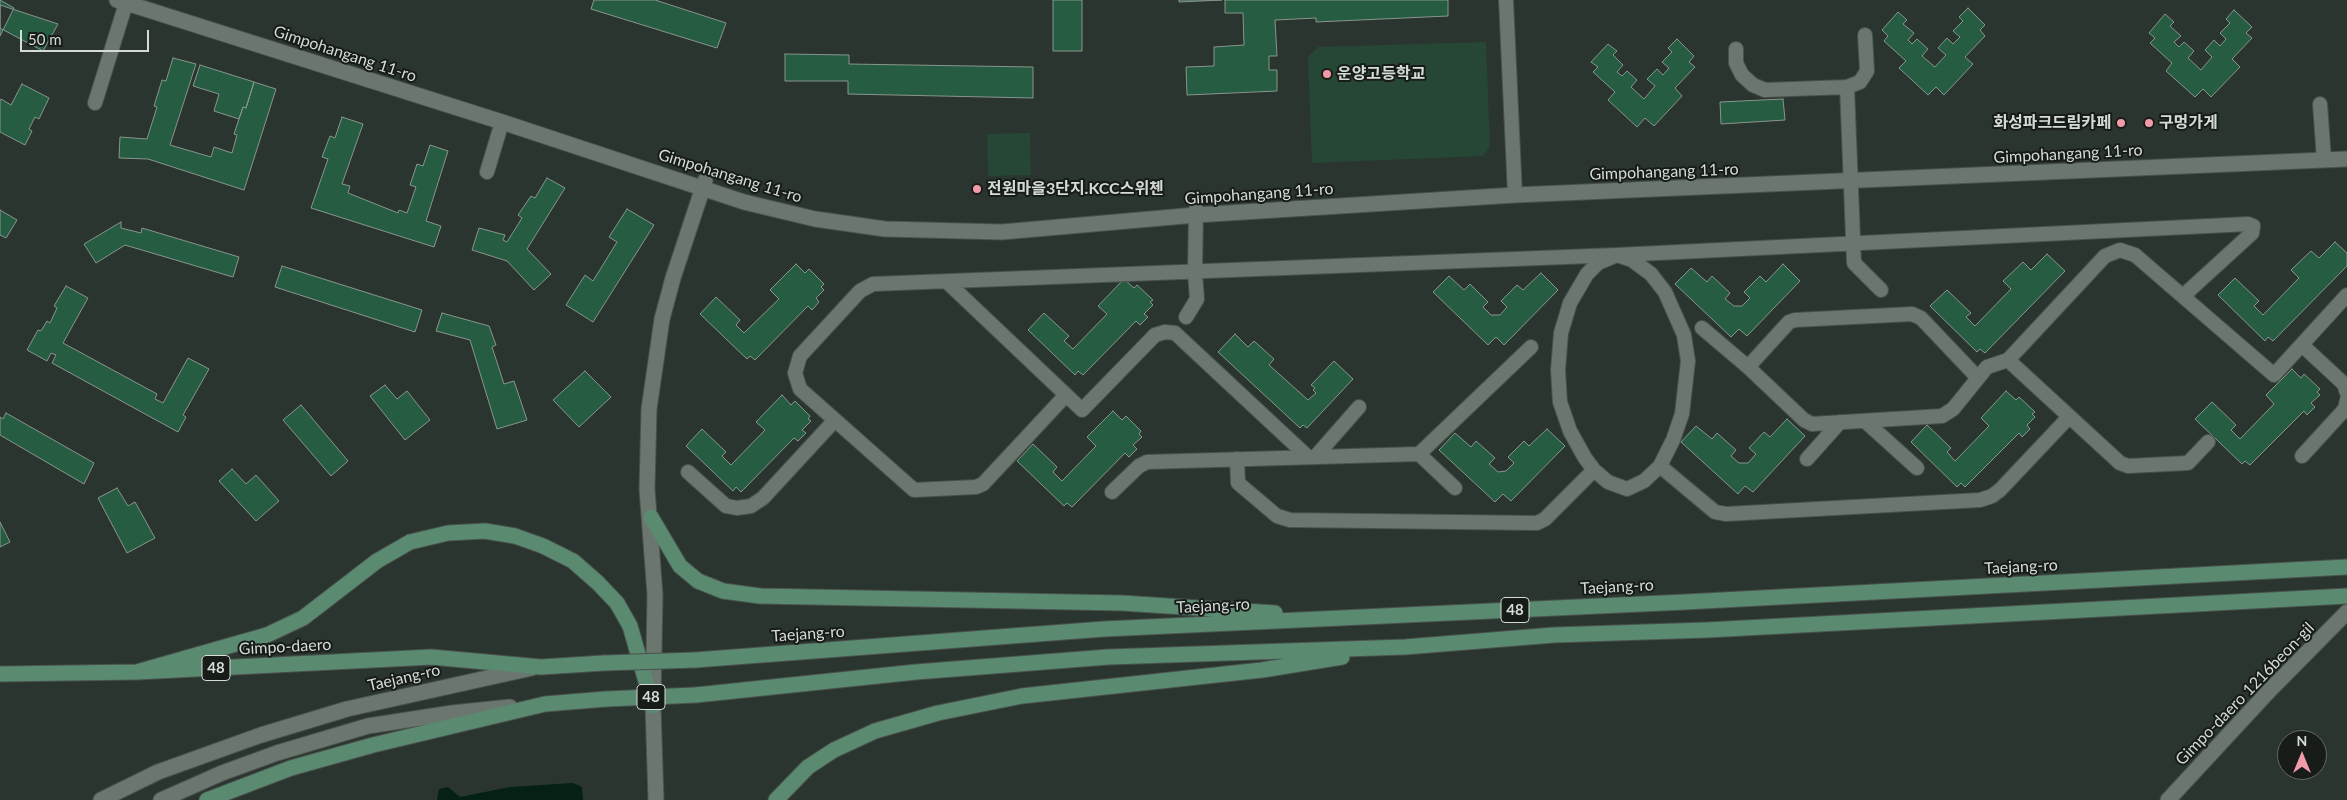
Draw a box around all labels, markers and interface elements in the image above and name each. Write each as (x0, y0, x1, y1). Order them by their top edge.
scale bar (22, 20, 151, 52)
street label: Gimpohangang 11-ro (271, 22, 419, 86)
text: 50 m (28, 30, 62, 48)
place label: 운양고등학교 (1337, 64, 1425, 84)
marker: 운양고등학교 (1321, 68, 1333, 80)
place label: 화성파크드림카페 (1993, 113, 2111, 133)
place label: 구멍가게 (2159, 113, 2218, 133)
marker: 화성파크드림카페 (2115, 117, 2127, 129)
marker: 구멍가게 (2143, 117, 2155, 129)
street label: Gimpohangang 11-ro (1993, 141, 2143, 167)
street label: Gimpohangang 11-ro (656, 145, 804, 207)
street label: Gimpohangang 11-ro (1589, 160, 1739, 184)
place label: 전원마을3단지.KCC스위첸 (987, 179, 1164, 199)
street label: Gimpohangang 11-ro (1184, 179, 1334, 209)
marker: 전원마을3단지.KCC스위첸 (971, 183, 983, 195)
street label: Taejang-ro (1984, 555, 2058, 579)
street label: Taejang-ro (1580, 575, 1654, 599)
street label: Taejang-ro (1176, 594, 1250, 618)
road number: 48 (1501, 598, 1529, 622)
street label: Gimpo-daero 1216beon-gil (2172, 619, 2318, 769)
street label: Taejang-ro (771, 622, 845, 646)
street label: Gimpo-daero (238, 635, 332, 659)
road number: 48 (202, 656, 230, 680)
street label: Taejang-ro (366, 660, 442, 696)
road number: 48 (637, 684, 665, 710)
north arrow (2277, 730, 2327, 780)
text: N (2297, 732, 2307, 749)

